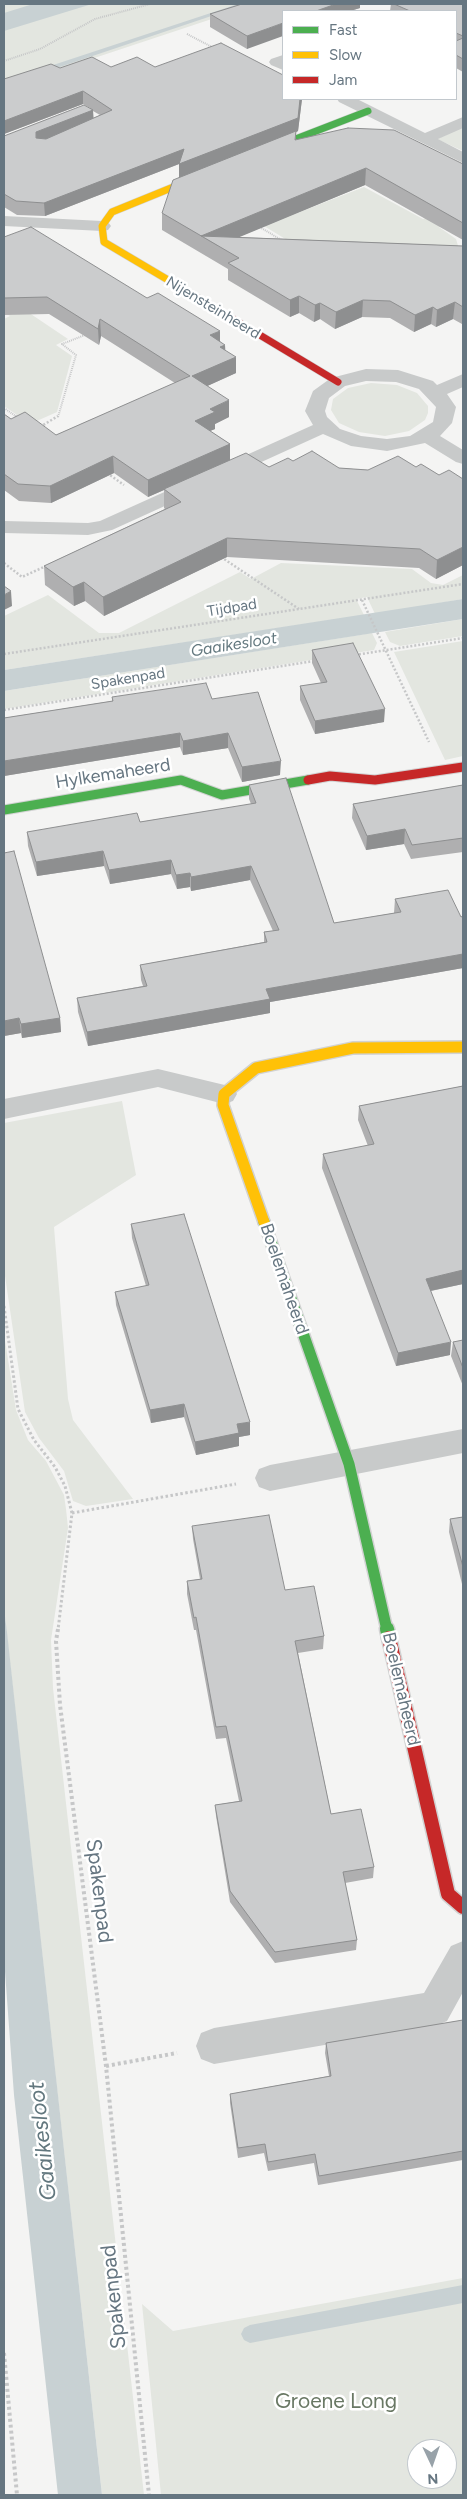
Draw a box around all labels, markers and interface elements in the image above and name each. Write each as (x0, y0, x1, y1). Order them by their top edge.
legend (282, 10, 457, 100)
text: Fast (329, 21, 357, 39)
text: Slow (329, 46, 362, 64)
text: Jam (329, 71, 357, 89)
street label: Nijensteinheerd (163, 273, 263, 343)
street label: Tijdpad (206, 595, 258, 621)
water label: Gaaikesloot (190, 629, 278, 661)
street label: Spakenpad (90, 664, 166, 694)
street label: Hylkemaheerd (54, 754, 172, 794)
street label: Boelemaheerd (255, 1221, 313, 1337)
street label: Boelemaheerd (377, 1630, 425, 1748)
street label: Spakenpad (80, 1838, 118, 1944)
water label: Gaaikesloot (24, 2080, 62, 2202)
street label: Spakenpad (96, 2244, 132, 2350)
park label: Groene Long (275, 2389, 397, 2415)
north arrow (407, 2439, 457, 2489)
text: N (427, 2470, 439, 2487)

